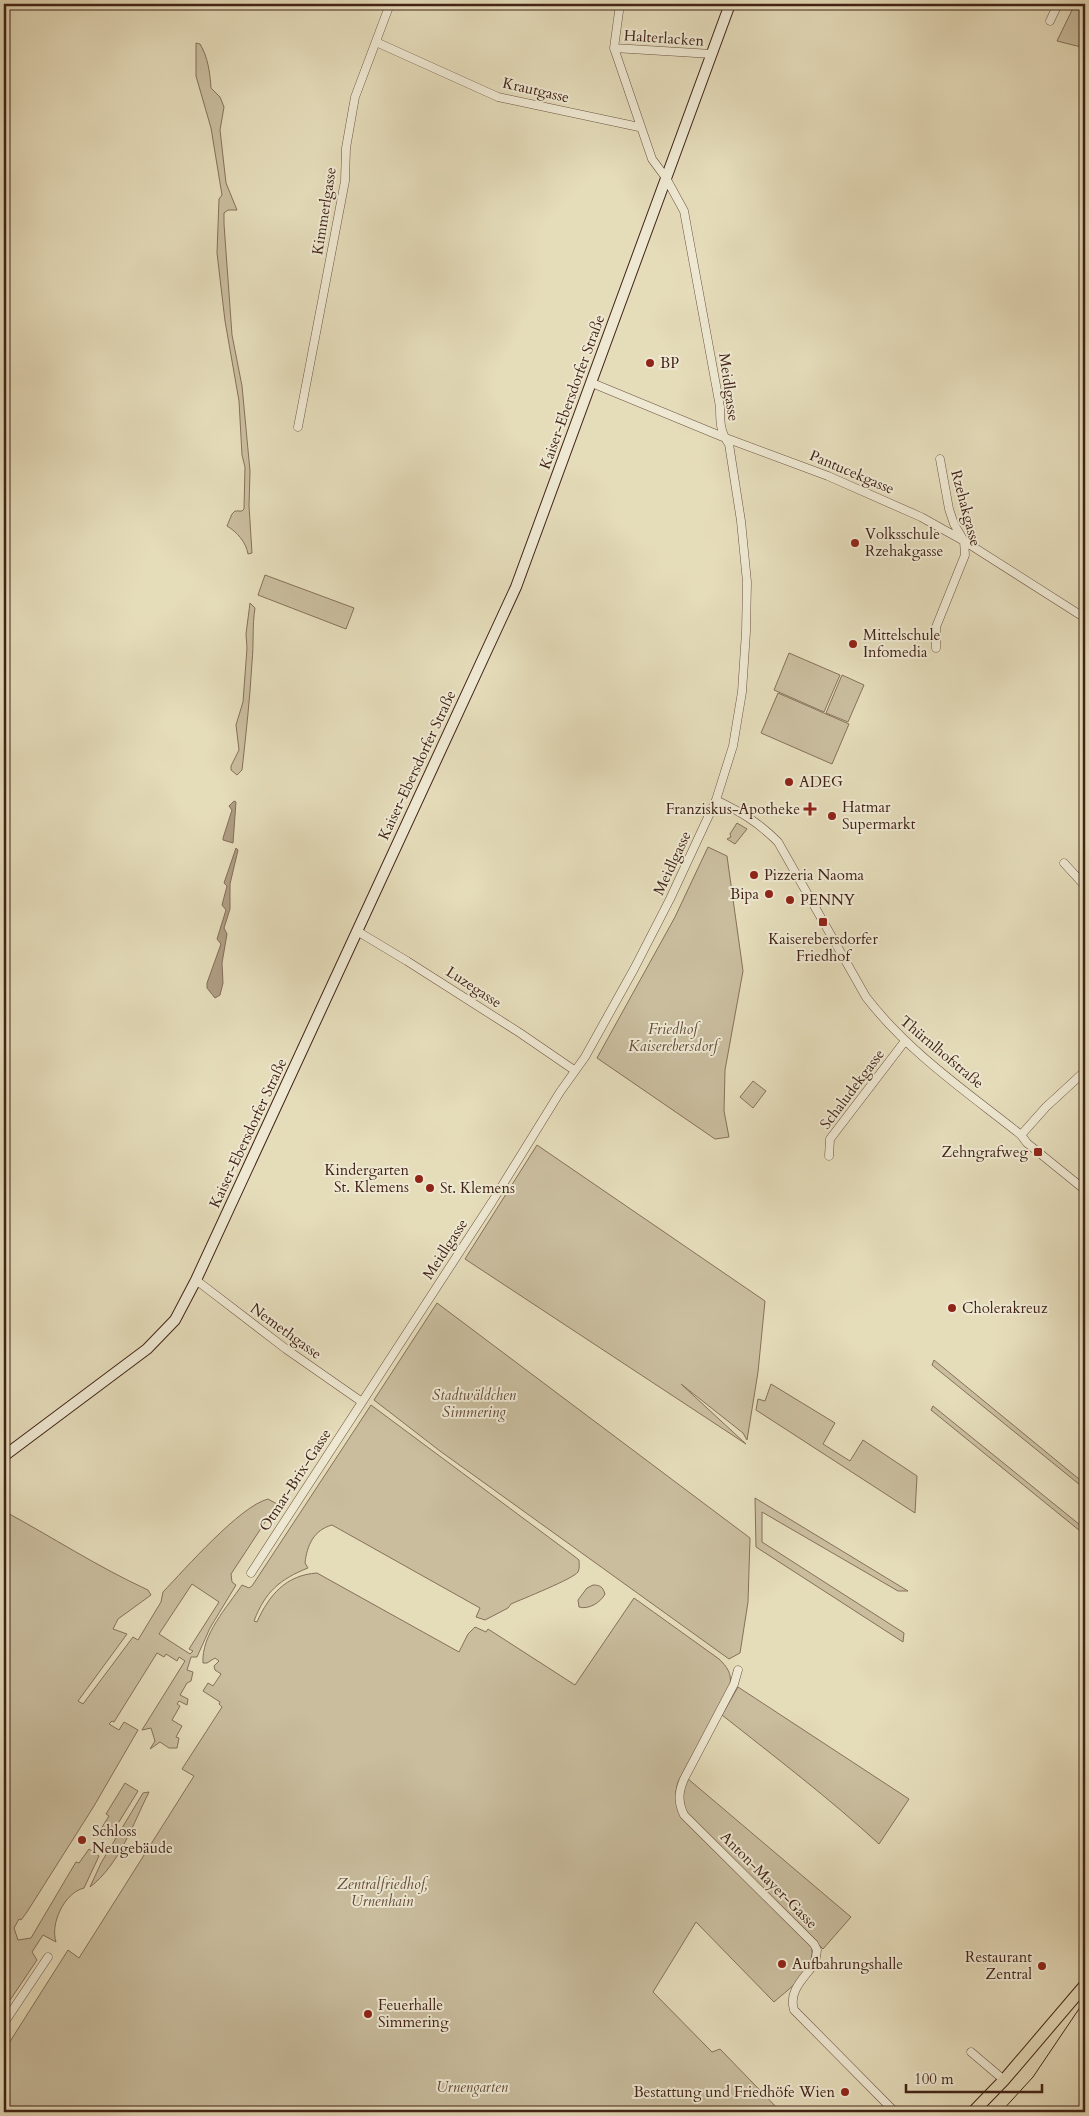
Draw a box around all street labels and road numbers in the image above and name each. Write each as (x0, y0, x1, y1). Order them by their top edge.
street label: Halterlacken (623, 25, 705, 51)
street label: Krautgasse (501, 73, 571, 107)
street label: Kimmerlgasse (307, 166, 341, 256)
street label: Kaiser-Ebersdorfer Straße (535, 312, 609, 472)
street label: Meidlgasse (714, 352, 744, 423)
street label: Pantucekgasse (807, 445, 898, 499)
street label: Rzehakgasse (946, 468, 986, 549)
street label: Kaiser-Ebersdorfer Straße (374, 687, 461, 843)
street label: Meidlgasse (648, 827, 696, 898)
street label: Luzegasse (442, 962, 506, 1013)
street label: Thürnlhofstraße (896, 1011, 988, 1093)
street label: Schaludekgasse (815, 1045, 889, 1133)
street label: Kaiser-Ebersdorfer Straße (205, 1055, 292, 1211)
street label: Meidlgasse (418, 1215, 472, 1283)
street label: Nemethgasse (246, 1298, 326, 1364)
street label: Otmar-Brix-Gasse (254, 1425, 336, 1535)
street label: Anton-Mayer-Gasse (716, 1827, 822, 1933)

